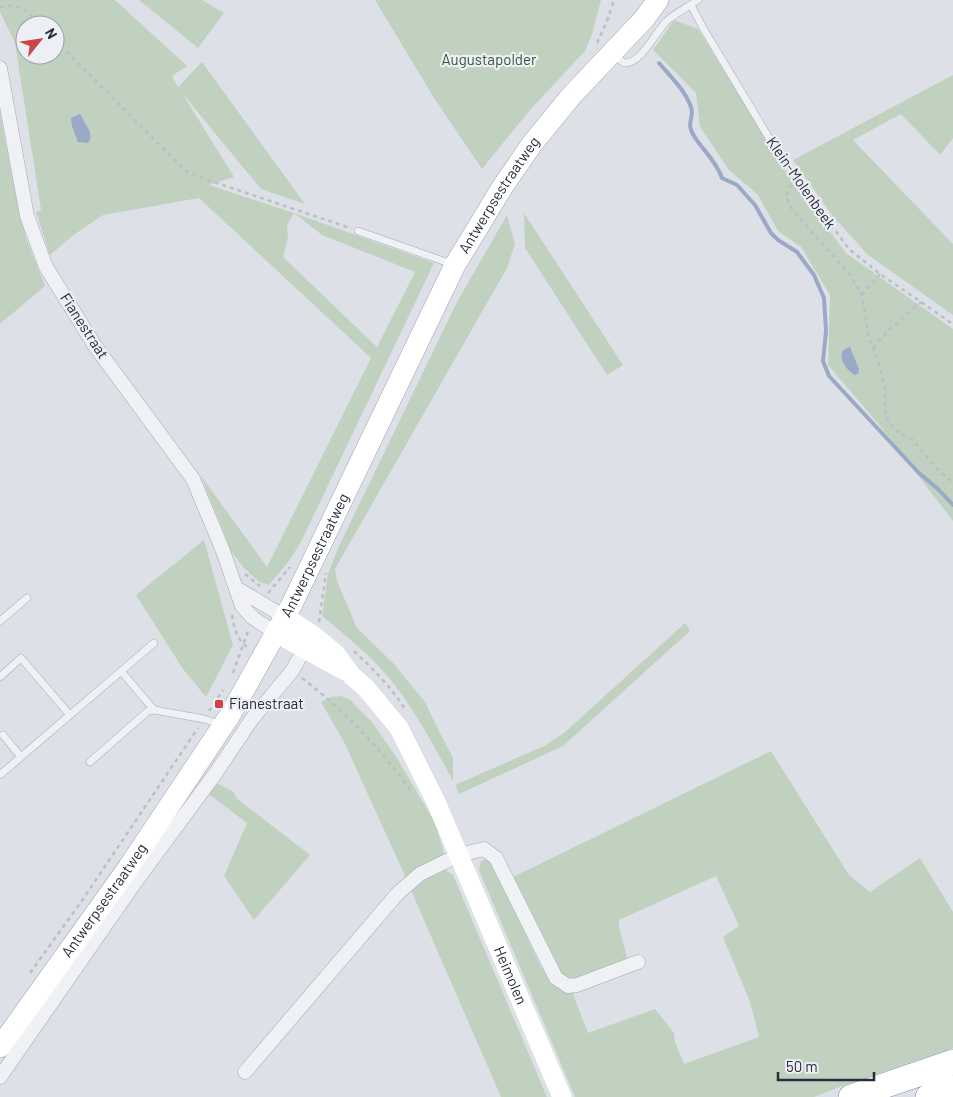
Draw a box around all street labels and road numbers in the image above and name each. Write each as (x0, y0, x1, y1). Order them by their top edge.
street label: Antwerpsestraatweg (454, 132, 543, 256)
street label: Klein-Molenbeek (763, 133, 841, 232)
street label: Fianestraat (57, 289, 113, 362)
street label: Antwerpsestraatweg (277, 490, 352, 620)
street label: Antwerpsestraatweg (57, 839, 150, 960)
street label: Heimolen (491, 943, 531, 1007)

